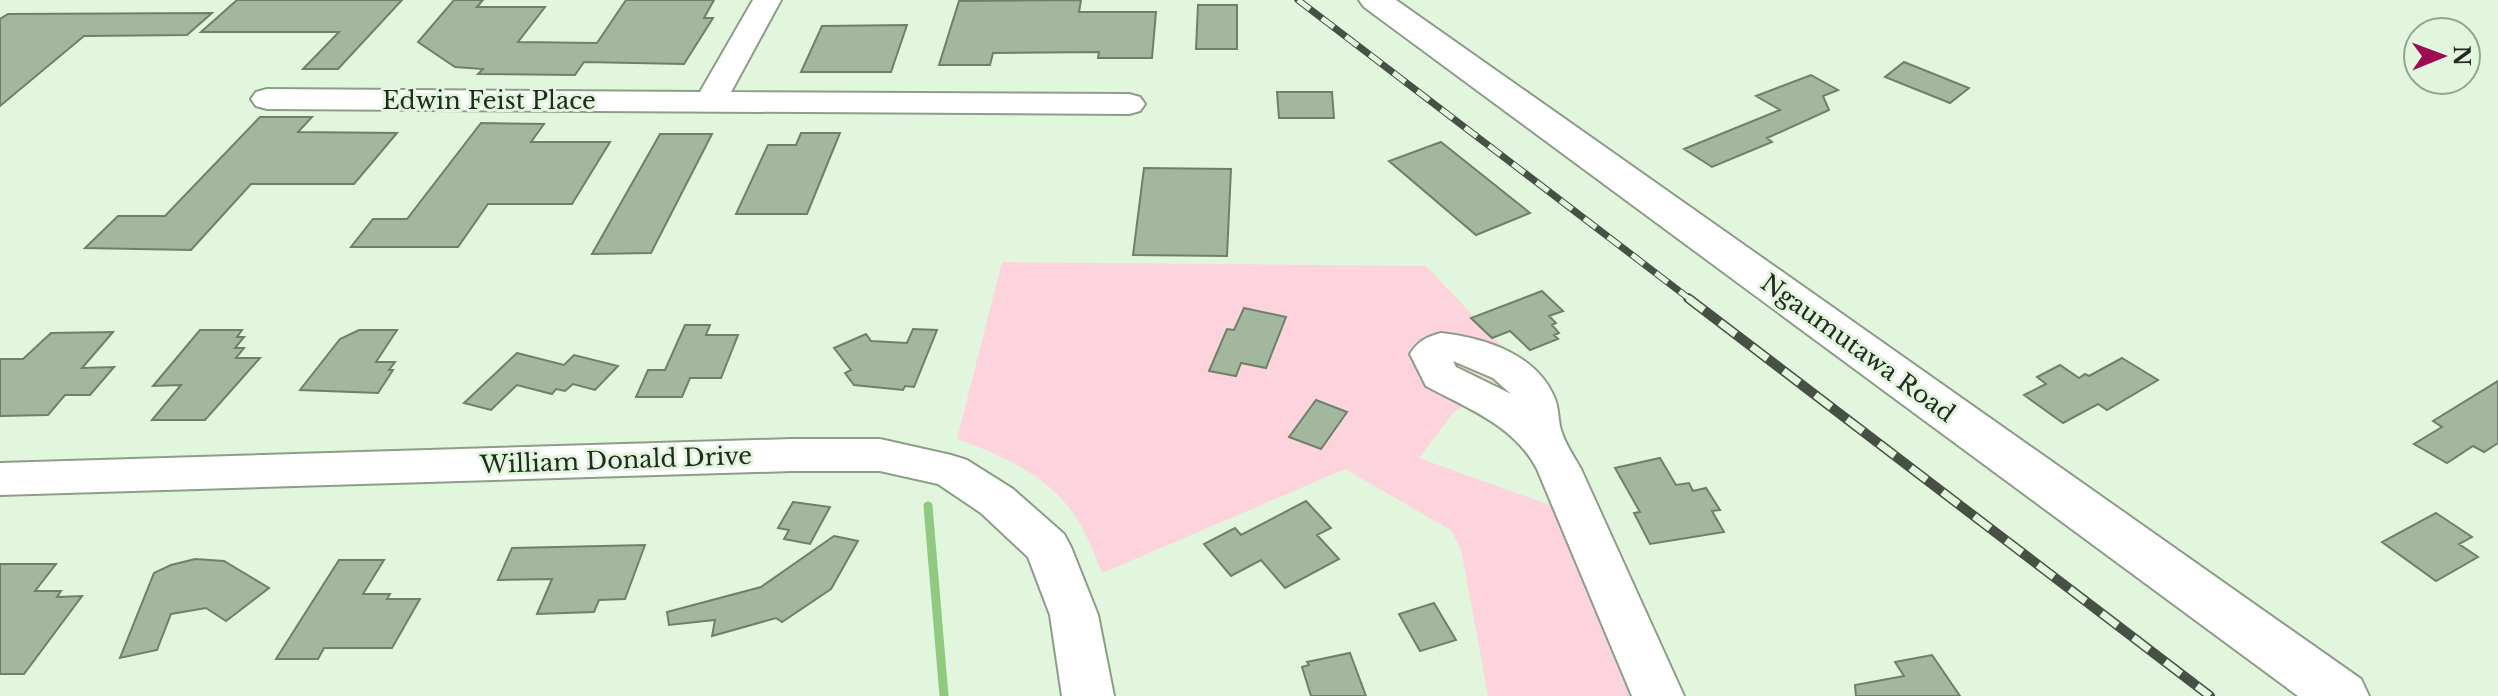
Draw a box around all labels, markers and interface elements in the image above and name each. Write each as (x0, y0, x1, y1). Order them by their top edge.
north arrow (2402, 16, 2482, 96)
text: N (2448, 45, 2475, 67)
street label: Edwin Feist Place (382, 86, 596, 115)
street label: Ngaumutawa Road (1755, 268, 1961, 428)
street label: William Donald Drive (478, 441, 753, 479)

